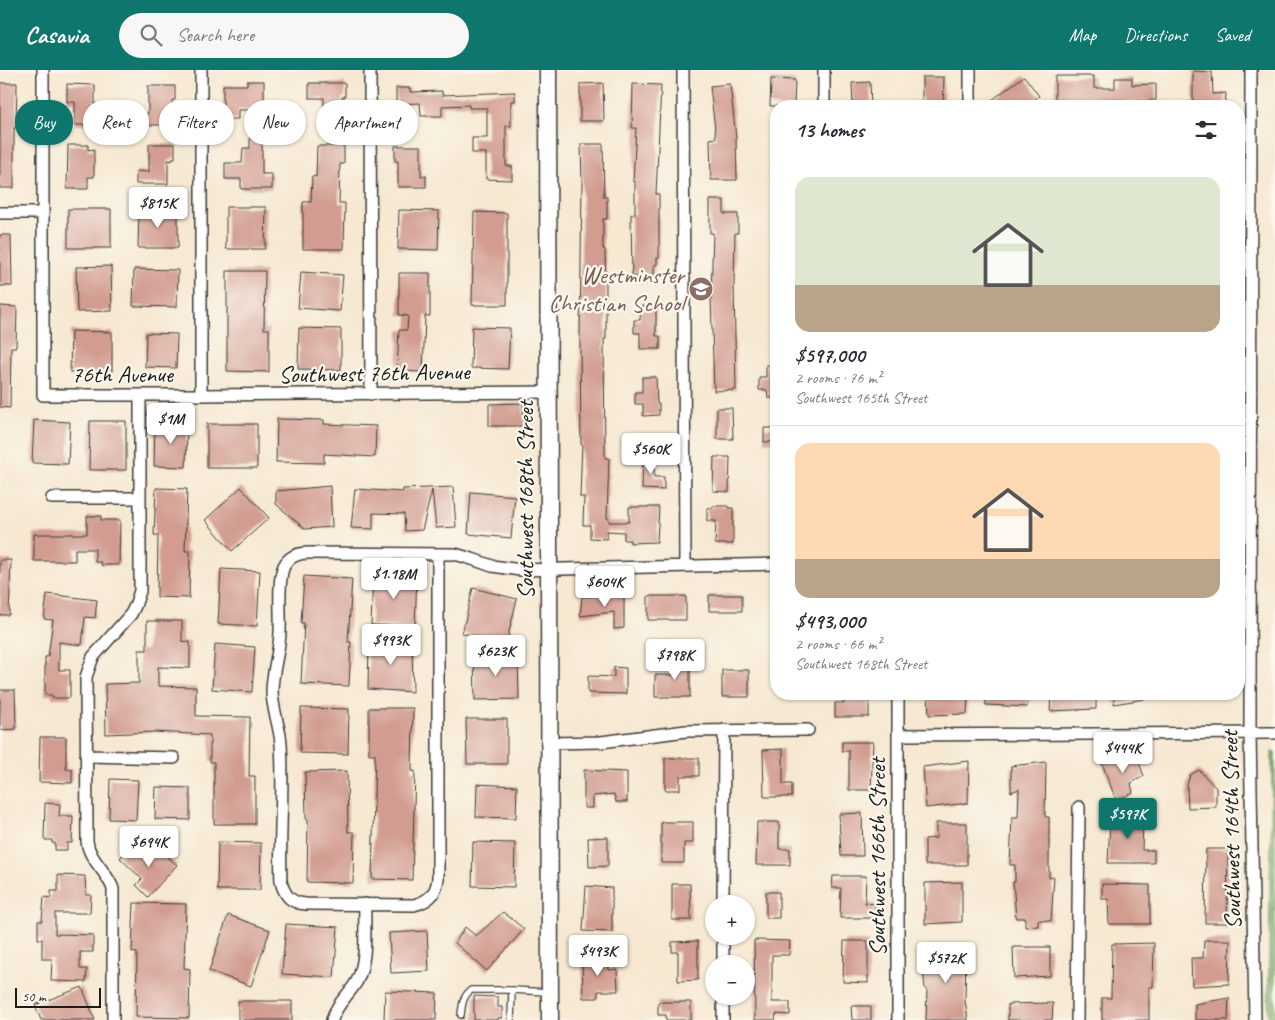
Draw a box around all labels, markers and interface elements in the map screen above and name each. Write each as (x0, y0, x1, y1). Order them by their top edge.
search box (119, 13, 469, 58)
text: Casavia (25, 20, 89, 50)
icon: search (137, 21, 165, 49)
text: Search here (177, 23, 254, 47)
text: Map (1069, 24, 1096, 46)
text: Directions (1124, 24, 1187, 46)
text: Saved (1215, 24, 1250, 46)
chip: Buy (15, 100, 73, 145)
chip: Rent (83, 100, 149, 145)
chip: Filters (159, 100, 234, 145)
chip: New (244, 100, 306, 145)
chip: Apartment (316, 100, 418, 145)
icon: filters (1192, 116, 1220, 144)
text: 13 homes (795, 117, 864, 143)
pin: $815K (123, 186, 193, 229)
text: $815K (140, 193, 176, 213)
icon: home (963, 210, 1053, 300)
place label: Westminster Christian School (549, 260, 688, 318)
school or university icon: Westminster Christian School (688, 276, 714, 302)
text: $597,000 (795, 342, 865, 368)
street label: Southwest 76th Avenue (278, 356, 472, 390)
street label: 76th Avenue (71, 359, 175, 389)
text: 2 rooms · 76 m² (795, 368, 881, 388)
text: Southwest 165th Street (795, 388, 927, 408)
street label: Southwest 168th Street (510, 399, 540, 599)
pin: $1M (147, 402, 195, 445)
text: $1M (158, 409, 184, 429)
pin: $560K (616, 432, 686, 475)
text: $560K (632, 439, 670, 459)
icon: home (963, 475, 1053, 565)
pin: $1.18M (353, 558, 435, 600)
text: $1.18M (372, 564, 416, 584)
pin: $604K (570, 566, 640, 608)
text: $604K (586, 572, 624, 592)
text: $493,000 (795, 608, 865, 634)
pin: $993K (356, 624, 426, 666)
text: $993K (373, 630, 409, 650)
pin: $623K (461, 634, 531, 677)
text: 2 rooms · 66 m² (795, 634, 881, 654)
pin: $798K (640, 638, 710, 681)
text: $623K (477, 641, 515, 661)
text: $798K (657, 645, 693, 665)
text: Southwest 168th Street (795, 654, 927, 674)
street label: Southwest 164th Street (1214, 728, 1248, 930)
pin: $444K (1088, 732, 1158, 774)
text: $444K (1105, 738, 1141, 758)
street label: Southwest 166th Street (862, 756, 892, 956)
pin: $597K (1093, 798, 1163, 840)
text: $597K (1110, 804, 1146, 824)
pin: $694K (114, 826, 184, 868)
text: $694K (130, 832, 168, 852)
map controls (705, 895, 755, 1005)
button: + (705, 895, 755, 945)
pin: $493K (563, 934, 633, 977)
text: $493K (580, 941, 616, 961)
pin: $572K (911, 942, 981, 984)
text: $572K (928, 948, 964, 968)
button: − (705, 955, 755, 1005)
scale bar (15, 985, 101, 1008)
text: 50 m (22, 988, 46, 1005)

